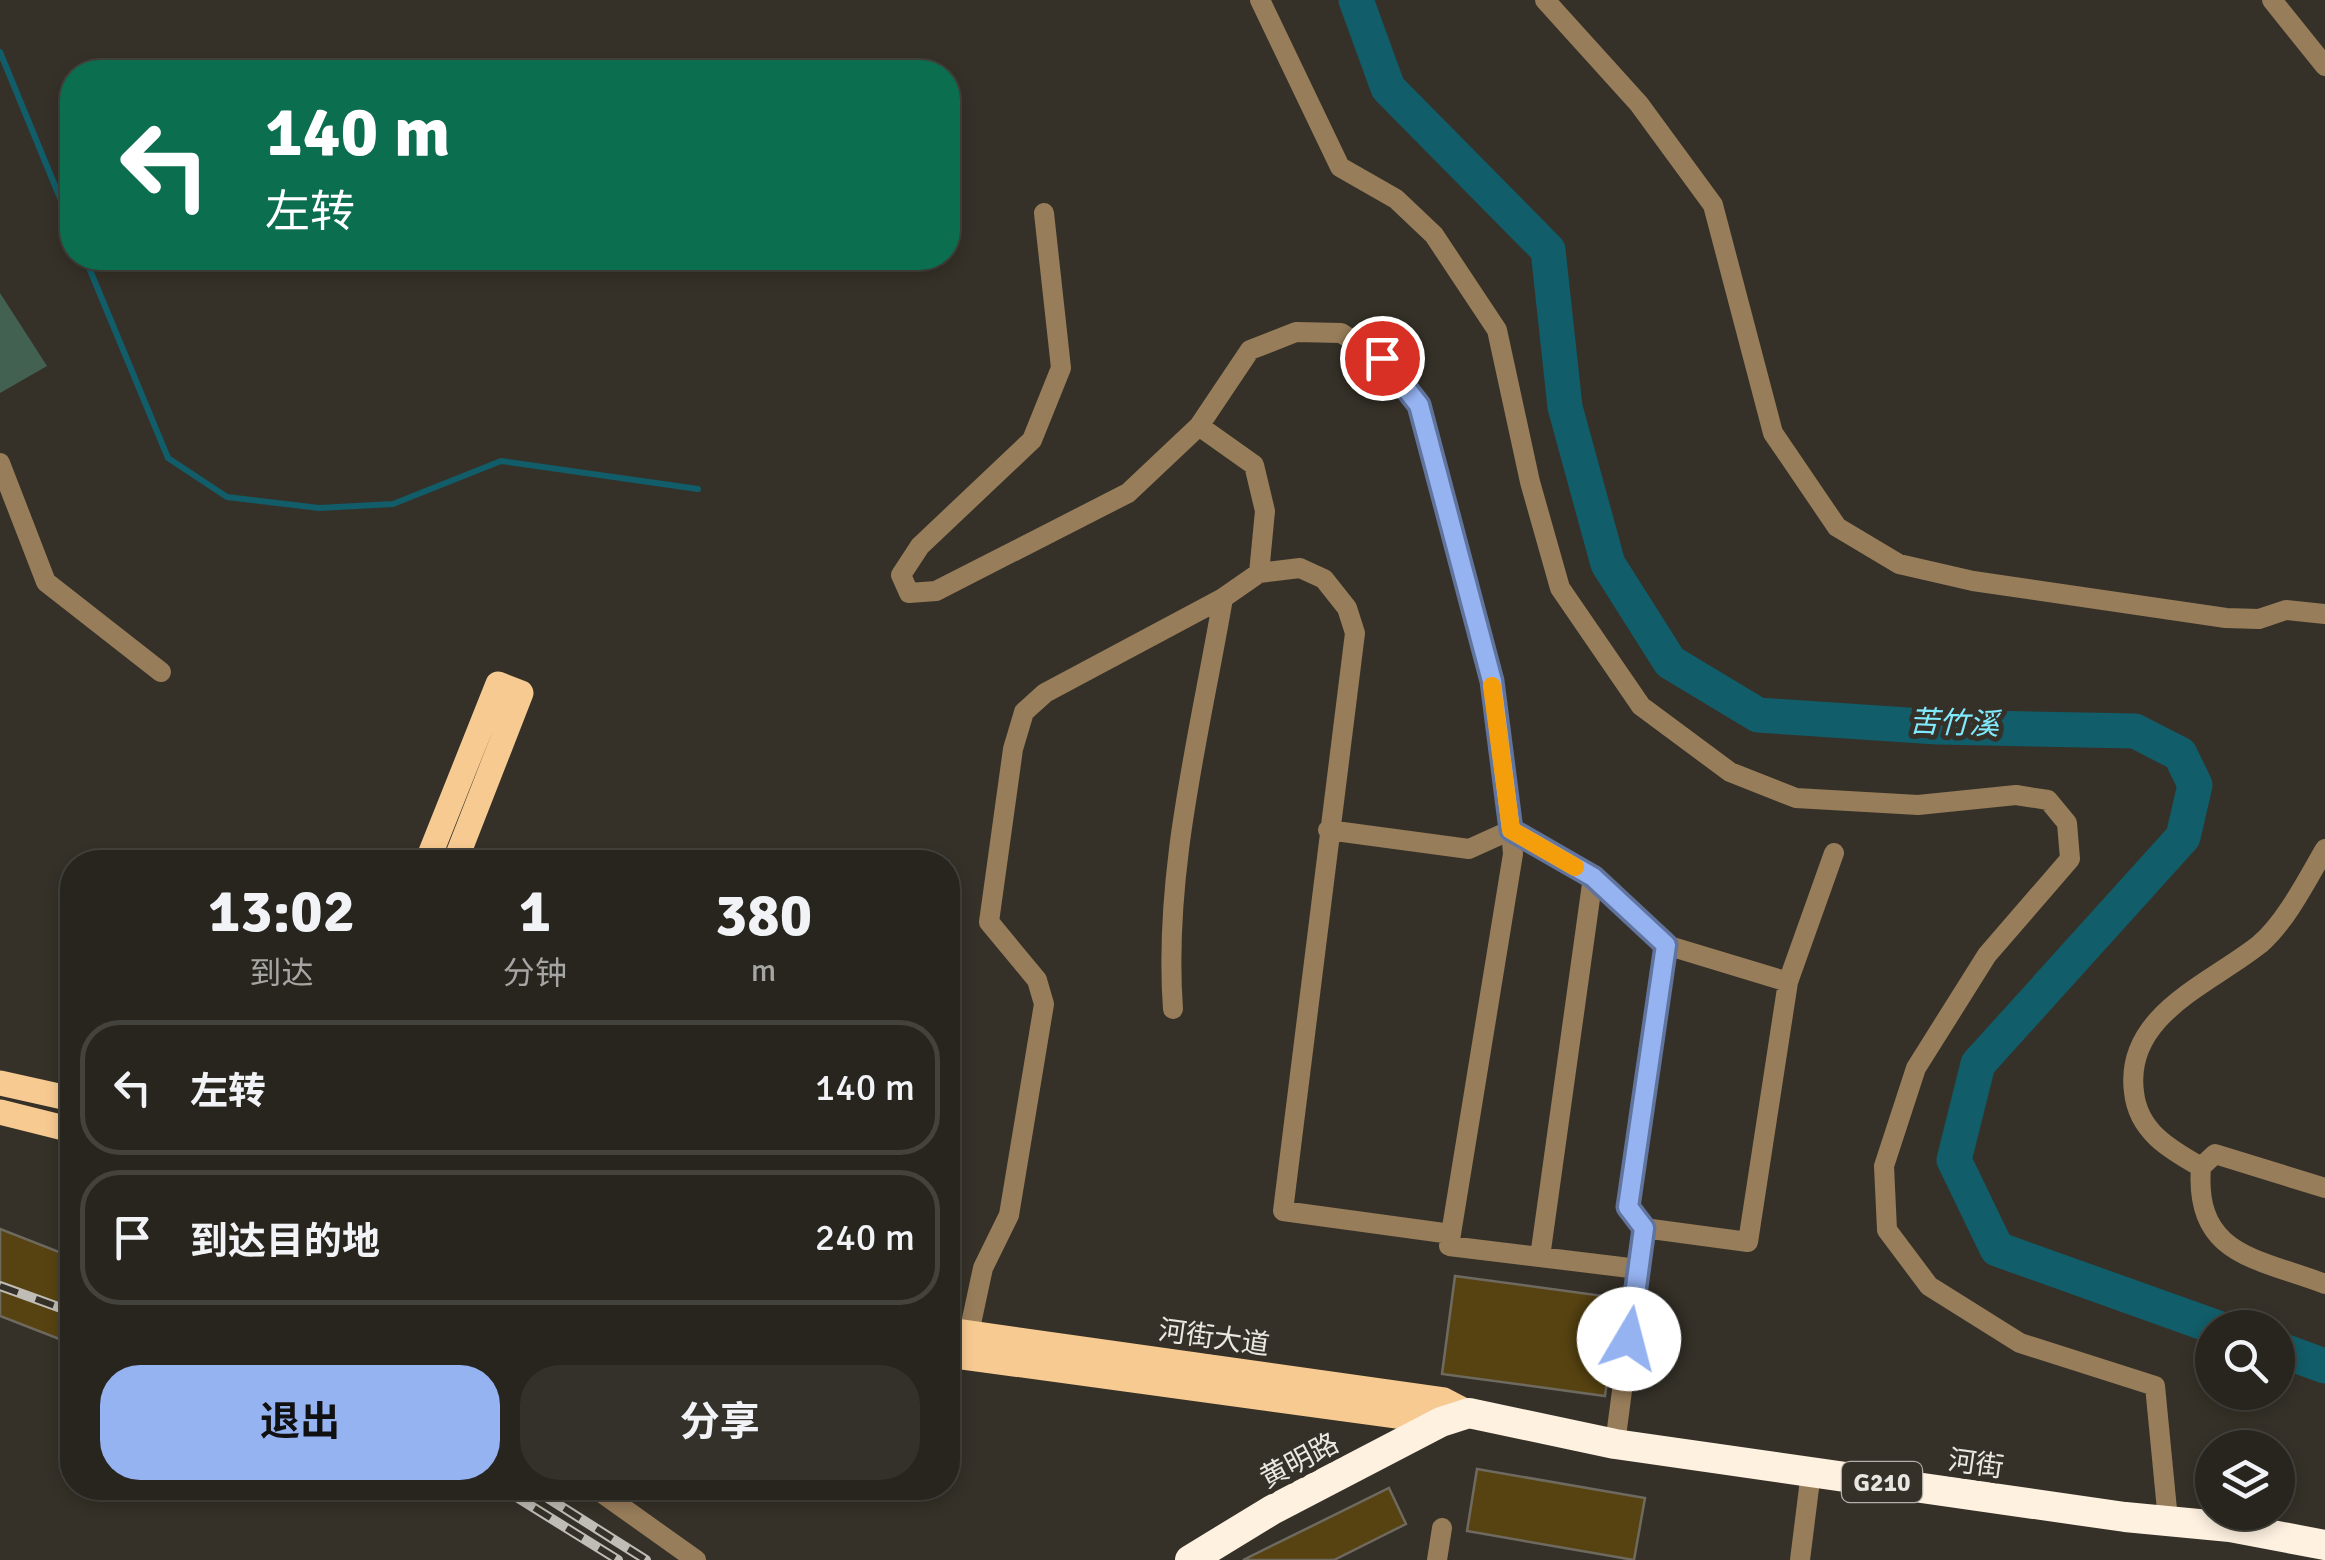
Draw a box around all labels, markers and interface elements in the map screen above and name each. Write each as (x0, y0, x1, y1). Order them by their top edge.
text: 140 m (265, 89, 450, 175)
icon: left (100, 100, 230, 230)
text: 左转 (265, 185, 355, 240)
pin (1340, 316, 1425, 401)
icon: arrive (1355, 331, 1410, 386)
water label: 苦竹溪 (1908, 703, 2003, 744)
text: 13:02 (208, 875, 355, 949)
text: 1 (519, 875, 551, 949)
text: 380 (715, 879, 812, 953)
text: m (751, 951, 776, 990)
text: 到达 (250, 954, 314, 993)
text: 分钟 (503, 954, 567, 993)
icon: left (105, 1060, 160, 1115)
text: 140 m (815, 1064, 915, 1111)
text: 左转 (190, 1068, 266, 1115)
icon: arrive (105, 1210, 160, 1265)
text: 240 m (815, 1214, 915, 1261)
text: 到达目的地 (190, 1218, 380, 1265)
position arrow (1577, 1287, 1681, 1391)
map controls (2195, 1310, 2295, 1530)
button: search (2195, 1310, 2295, 1410)
street label: 河街大道 (1156, 1313, 1272, 1363)
button: 退出 (100, 1365, 500, 1480)
button: 分享 (520, 1365, 920, 1480)
street label: 黄明路 (1254, 1426, 1345, 1496)
button: layers (2195, 1430, 2295, 1530)
street label: 河街 (1946, 1443, 2006, 1485)
road number: G210 (1842, 1462, 1922, 1502)

